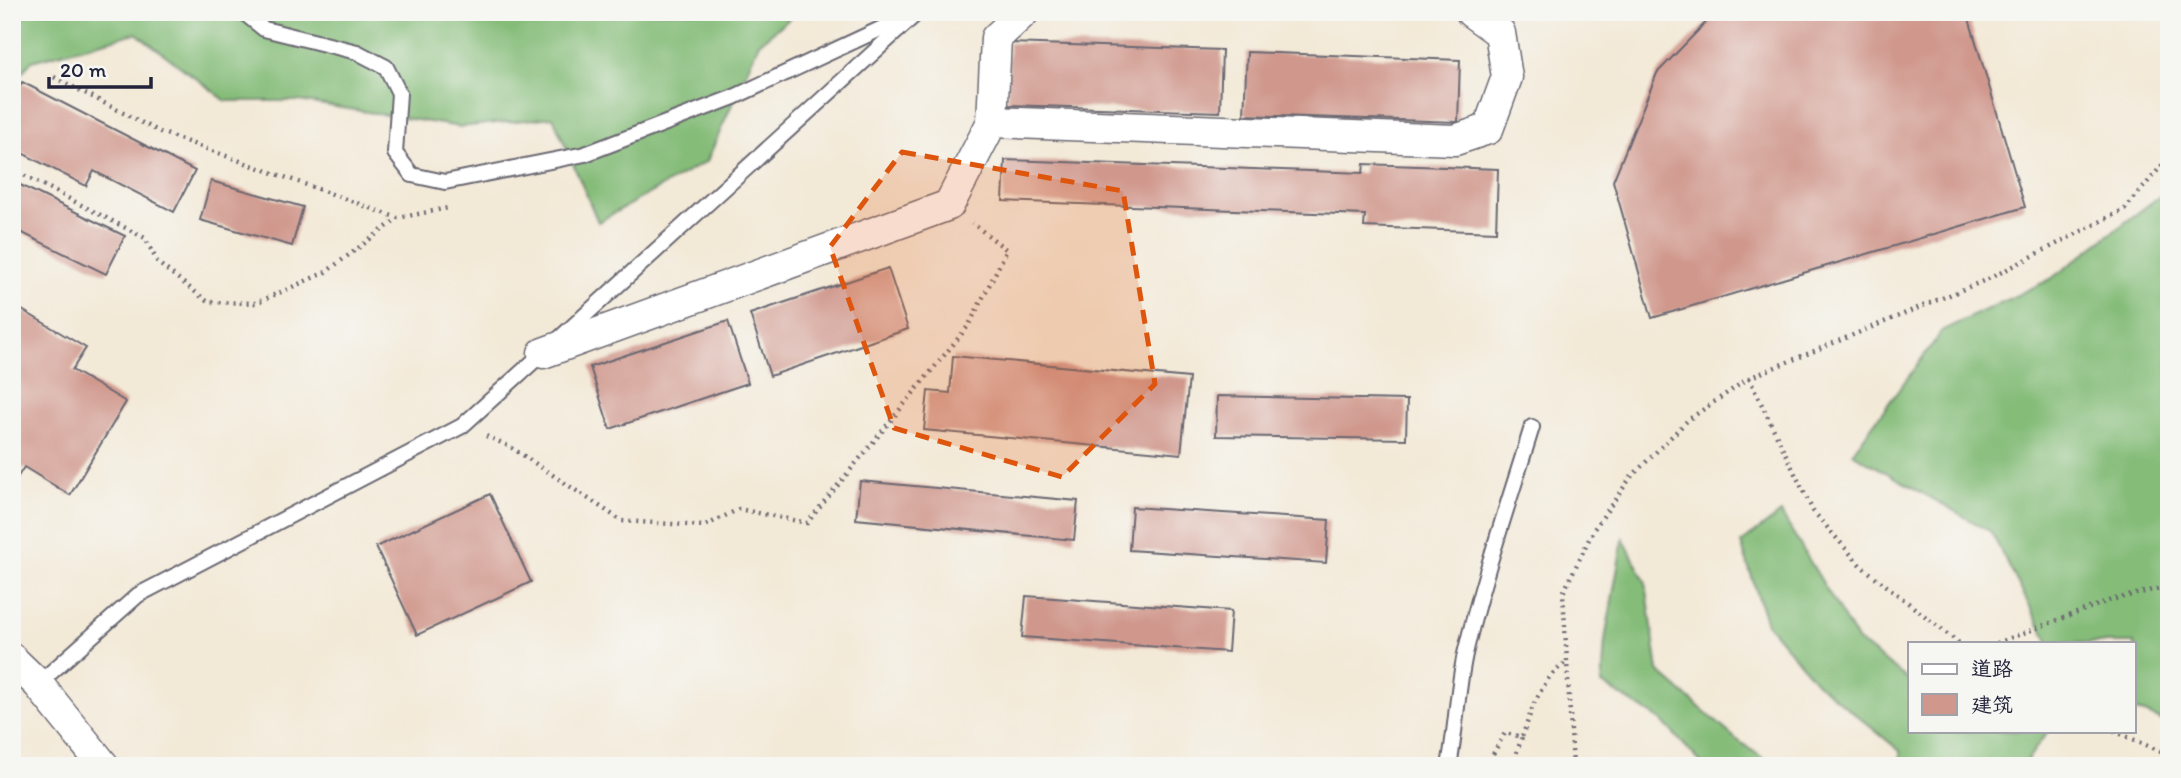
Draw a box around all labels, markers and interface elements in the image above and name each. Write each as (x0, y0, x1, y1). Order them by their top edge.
scale bar (49, 46, 150, 90)
text: 20 m (60, 57, 107, 82)
legend (1908, 642, 2136, 732)
text: 道路 (1971, 656, 2013, 681)
text: 建筑 (1971, 692, 2013, 717)

